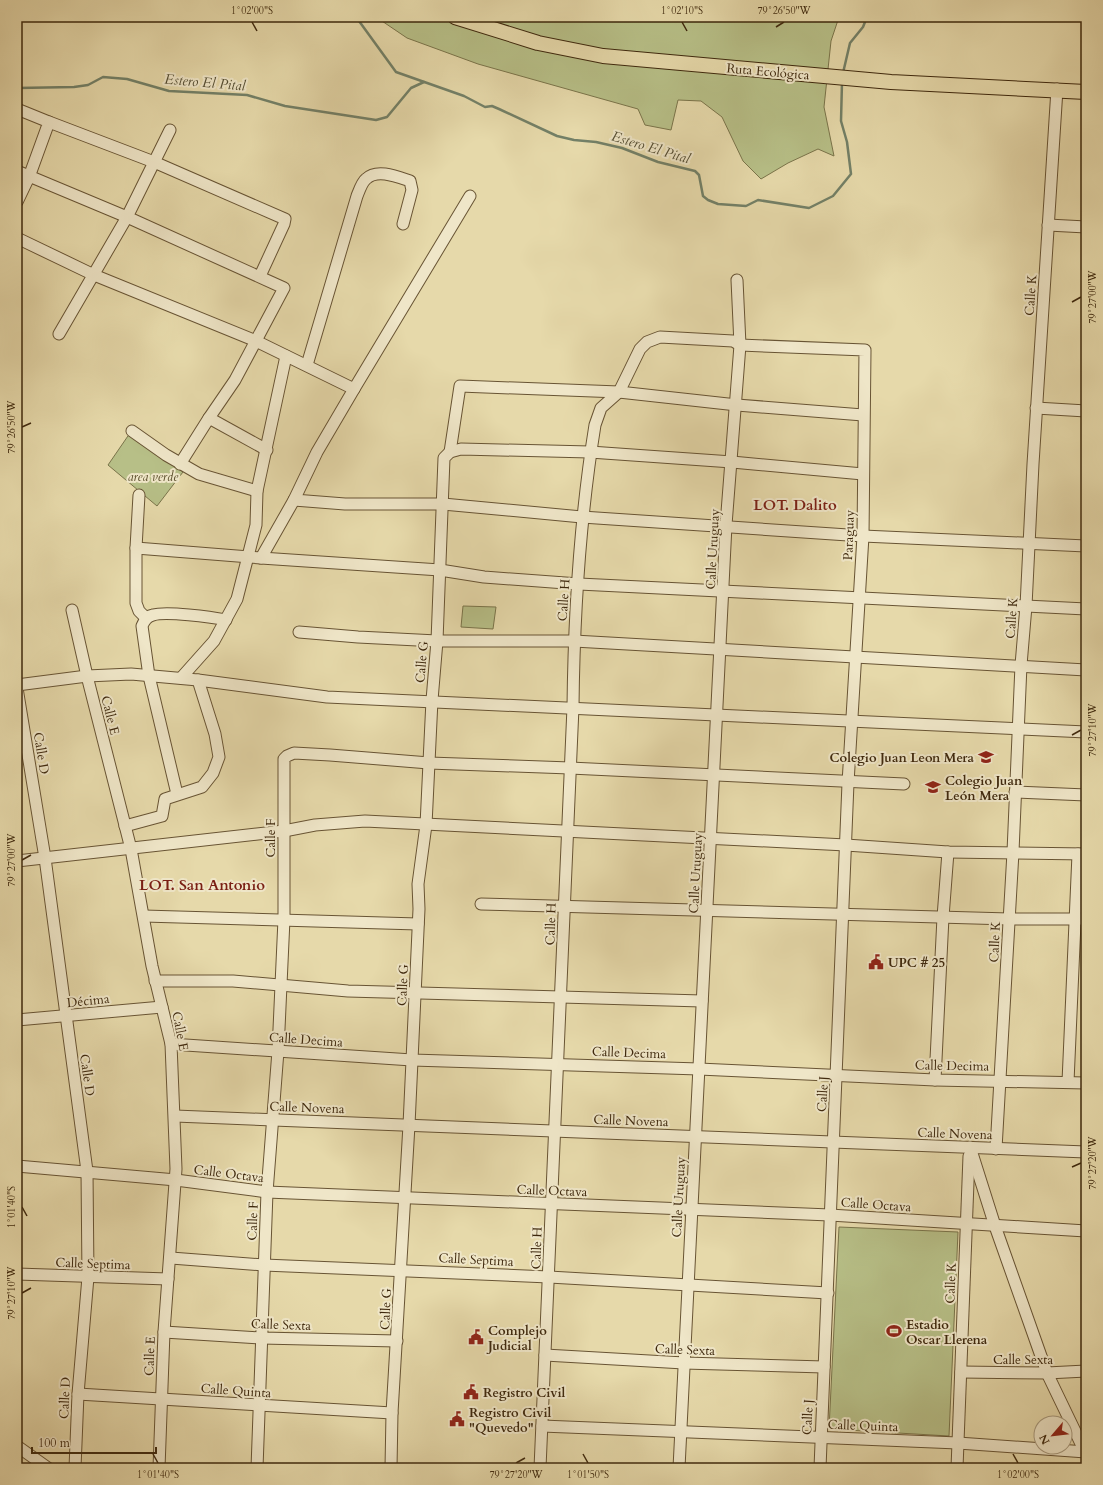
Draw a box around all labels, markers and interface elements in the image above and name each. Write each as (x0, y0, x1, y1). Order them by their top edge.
text: 1°02'00"S (231, 4, 273, 18)
text: 1°02'10"S (661, 4, 703, 18)
text: 79°26'50"W (757, 4, 812, 18)
street label: Ruta Ecológica (726, 59, 810, 85)
water label: Estero El Pital (164, 69, 247, 96)
water label: Estero El Pital (609, 127, 694, 169)
text: 79°27'00"W (1086, 269, 1100, 324)
street label: Calle K (1021, 274, 1041, 316)
text: 79°26'50"W (5, 399, 19, 454)
park label: area verde (128, 468, 179, 486)
district label: LOT. Dalito (753, 495, 837, 515)
street label: Calle Uruguay (702, 508, 724, 590)
street label: Paraguay (839, 509, 859, 561)
street label: Calle H (554, 578, 574, 622)
street label: Calle K (1002, 597, 1022, 639)
street label: Calle G (411, 640, 433, 684)
street label: Calle E (97, 694, 124, 737)
text: 79°27'10"W (1086, 702, 1100, 757)
street label: Calle D (29, 731, 53, 775)
school or university icon: Colegio Juan Leon Mera (977, 748, 995, 766)
place label: Colegio Juan Leon Mera (830, 749, 975, 767)
place label: Colegio Juan León Mera (945, 772, 1023, 805)
school or university icon: Colegio Juan León Mera (924, 778, 942, 796)
street label: Calle F (262, 819, 280, 857)
text: 79°27'00"W (5, 832, 19, 887)
street label: Calle Uruguay (685, 832, 707, 914)
district label: LOT. San Antonio (139, 875, 265, 895)
street label: Calle H (541, 902, 561, 946)
street label: Calle K (985, 921, 1005, 963)
public building icon: UPC # 25 (867, 953, 885, 971)
place label: UPC # 25 (888, 954, 945, 972)
street label: Calle G (393, 964, 413, 1006)
street label: Décima (66, 990, 111, 1012)
street label: Calle E (167, 1010, 193, 1052)
street label: Calle Decima (268, 1028, 344, 1052)
street label: Calle Decima (592, 1043, 667, 1063)
street label: Calle D (75, 1053, 99, 1097)
street label: Calle Decima (915, 1056, 990, 1076)
street label: Calle J (813, 1076, 833, 1113)
street label: Calle Novena (269, 1098, 345, 1118)
street label: Calle Novena (593, 1111, 669, 1131)
street label: Calle Novena (917, 1124, 993, 1144)
text: 79°27'20"W (1086, 1135, 1100, 1190)
street label: Calle Uruguay (668, 1156, 690, 1238)
street label: Calle Octava (193, 1161, 265, 1187)
street label: Calle Octava (516, 1181, 588, 1201)
text: 1°01'40"S (5, 1186, 19, 1228)
street label: Calle Octava (840, 1194, 912, 1216)
street label: Calle F (243, 1201, 263, 1241)
street label: Calle H (527, 1226, 547, 1270)
street label: Calle Septima (438, 1249, 514, 1271)
street label: Calle Septima (55, 1254, 131, 1274)
street label: Calle K (941, 1262, 961, 1304)
text: 79°27'10"W (5, 1265, 19, 1320)
street label: Calle G (376, 1288, 396, 1330)
street label: Calle Sexta (251, 1315, 312, 1335)
place label: Estadio Oscar Llerena (906, 1316, 988, 1349)
place label: Complejo Judicial (486, 1322, 547, 1355)
sports icon: Estadio Oscar Llerena (885, 1322, 903, 1340)
public building icon: Complejo Judicial (467, 1328, 485, 1346)
street label: Calle E (140, 1336, 160, 1376)
street label: Calle Sexta (655, 1340, 716, 1360)
street label: Calle Sexta (993, 1351, 1053, 1369)
street label: Calle D (55, 1377, 75, 1420)
street label: Calle Quinta (200, 1380, 272, 1402)
public building icon: Registro Civil (462, 1383, 480, 1401)
place label: Registro Civil (483, 1384, 566, 1402)
street label: Calle J (798, 1399, 818, 1435)
place label: Registro Civil "Quevedo" (469, 1404, 552, 1437)
public building icon: Registro Civil "Quevedo" (448, 1410, 466, 1428)
north arrow (1033, 1415, 1073, 1455)
street label: Calle Quinta (827, 1416, 899, 1436)
scale bar (32, 1429, 156, 1455)
text: N (1036, 1431, 1053, 1447)
text: 100 m (38, 1435, 71, 1451)
text: 1°01'40"S (137, 1468, 179, 1482)
text: 79°27'20"W (489, 1468, 544, 1482)
text: 1°01'50"S (567, 1468, 609, 1482)
text: 1°02'00"S (997, 1468, 1039, 1482)

